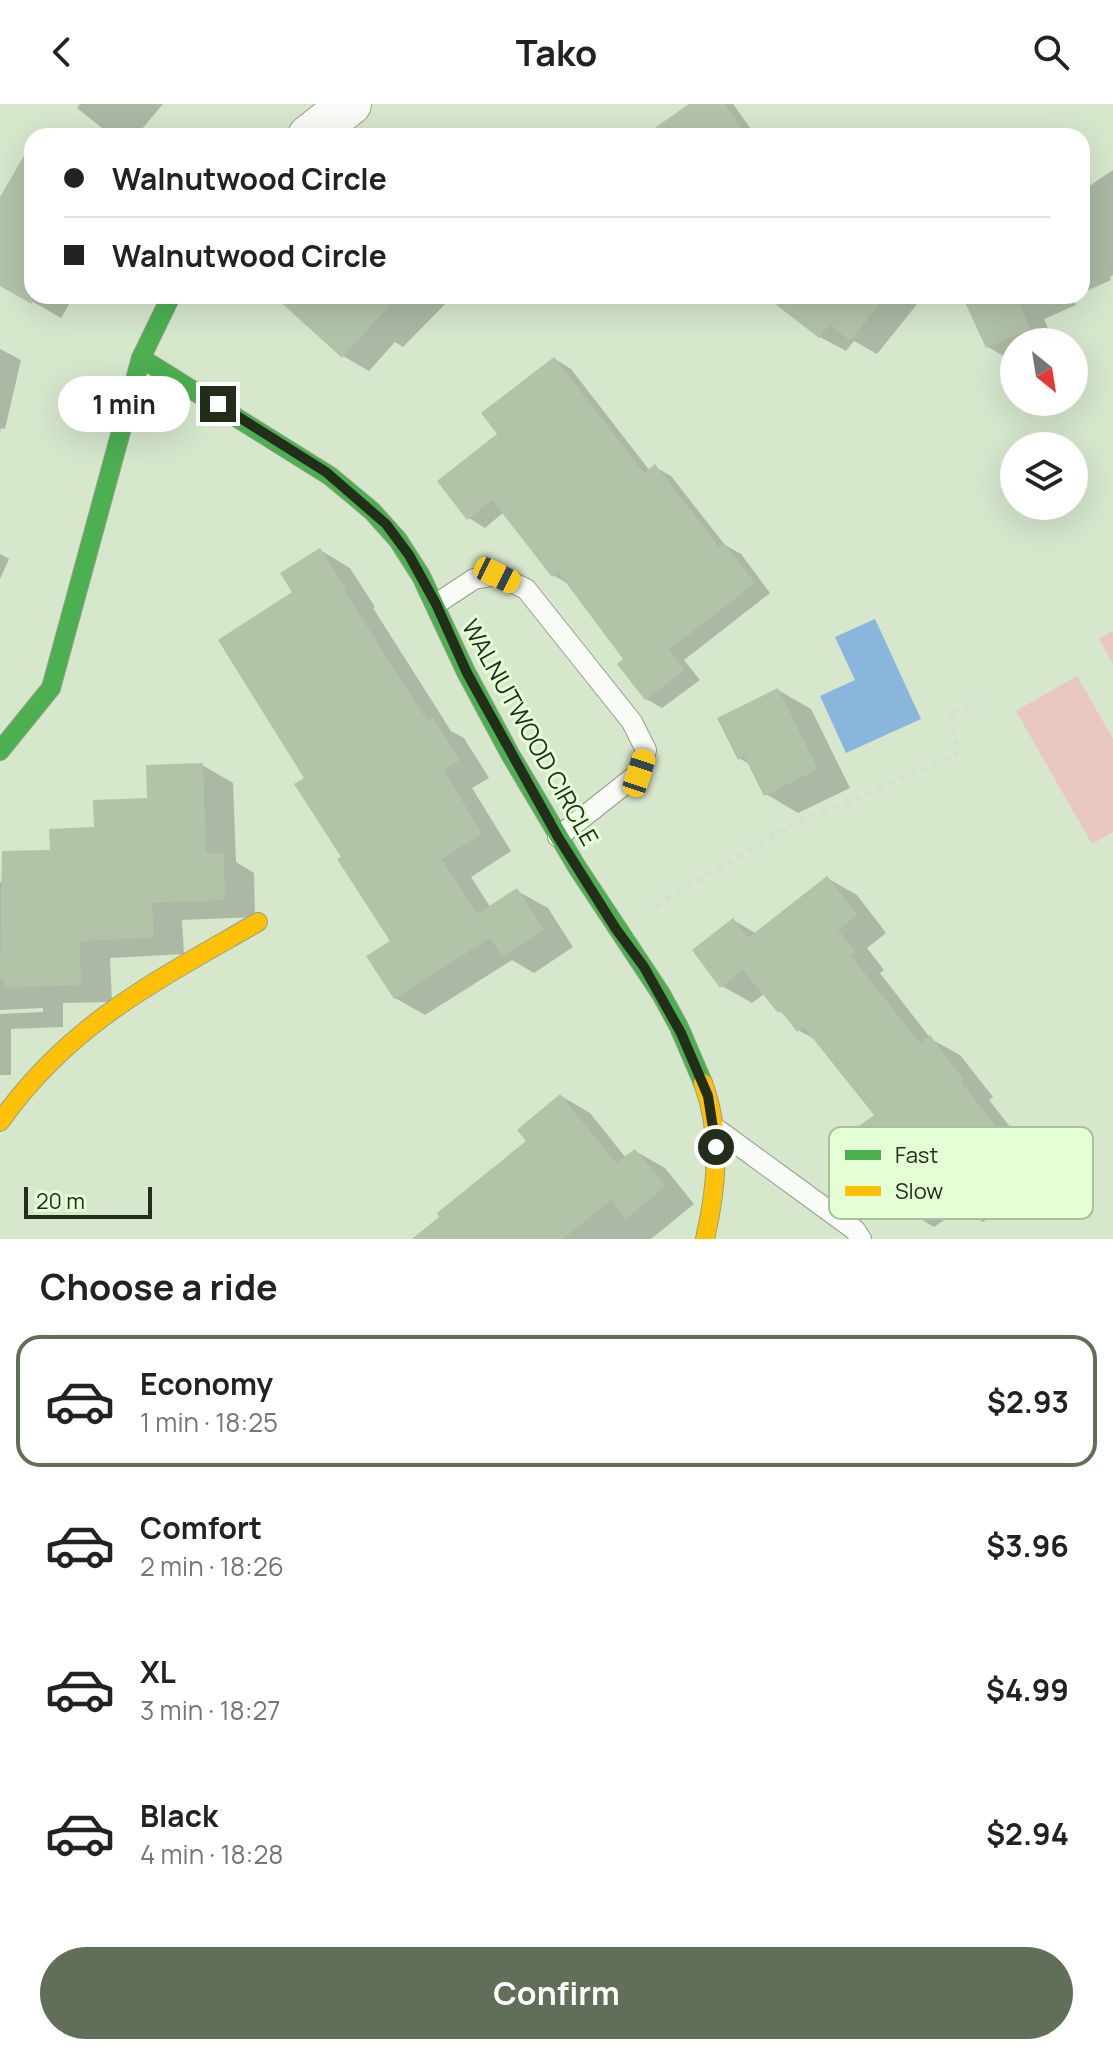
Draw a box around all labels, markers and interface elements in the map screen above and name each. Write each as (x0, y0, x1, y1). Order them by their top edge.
text: Tako (516, 28, 597, 77)
icon: back (40, 30, 84, 74)
icon: search (1029, 30, 1073, 74)
text: Walnutwood Circle (112, 158, 387, 199)
text: Walnutwood Circle (112, 235, 387, 276)
north arrow (1000, 328, 1088, 416)
map controls (1000, 328, 1088, 520)
callout: 1 min (58, 376, 190, 432)
text: 1 min (92, 386, 156, 422)
route end (200, 386, 236, 422)
button: layers (1000, 432, 1088, 520)
car (470, 554, 524, 596)
street label: WALNUTWOOD CIRCLE (455, 613, 607, 851)
car (620, 746, 658, 800)
legend (829, 1127, 1093, 1219)
route start (698, 1129, 734, 1165)
text: Fast (895, 1140, 938, 1170)
text: Slow (895, 1176, 943, 1206)
scale bar (24, 1183, 152, 1219)
text: 20 m (36, 1186, 85, 1216)
text: Choose a ride (40, 1262, 278, 1311)
text: Economy (140, 1363, 273, 1404)
icon: car (44, 1365, 116, 1437)
text: $2.93 (987, 1381, 1069, 1422)
text: 1 min · 18:25 (140, 1404, 278, 1440)
text: Comfort (140, 1507, 262, 1548)
icon: car (44, 1509, 116, 1581)
text: $3.96 (986, 1525, 1069, 1566)
text: 2 min · 18:26 (140, 1548, 284, 1584)
text: XL (140, 1651, 176, 1692)
icon: car (44, 1653, 116, 1725)
text: $4.99 (986, 1669, 1069, 1710)
text: 3 min · 18:27 (140, 1692, 280, 1728)
text: Black (140, 1795, 218, 1836)
icon: car (44, 1797, 116, 1869)
text: $2.94 (986, 1813, 1069, 1854)
text: 4 min · 18:28 (140, 1836, 283, 1872)
button: Confirm (40, 1947, 1073, 2039)

